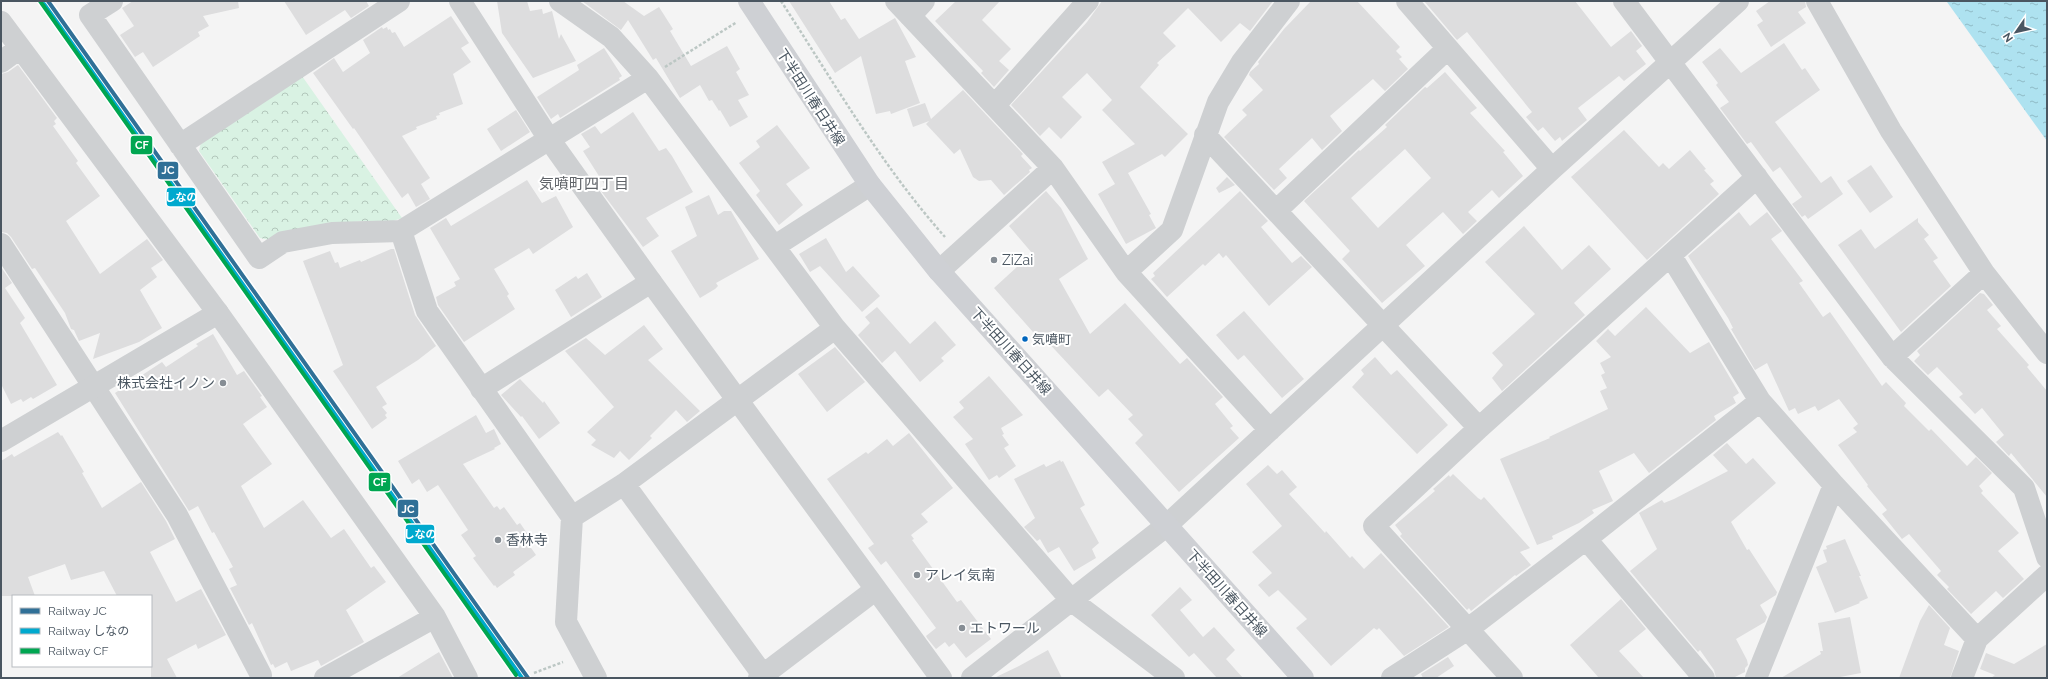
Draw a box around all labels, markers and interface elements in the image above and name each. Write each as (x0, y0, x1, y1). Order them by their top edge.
north arrow (1996, 12, 2036, 52)
text: N (2000, 30, 2016, 44)
street label: 下半田川春日井線 (774, 46, 848, 148)
line badge: CF (130, 135, 153, 155)
text: CF (135, 139, 150, 152)
line badge: JC (157, 161, 179, 180)
text: JC (162, 164, 175, 177)
district label: 気噴町四丁目 (539, 175, 629, 193)
line badge: しなの (166, 187, 196, 207)
text: しなの (165, 191, 198, 204)
place label: ZiZai (1002, 252, 1033, 268)
marker: ZiZai (989, 255, 999, 265)
street label: 下半田川春日井線 (968, 304, 1054, 398)
place label: 気噴町 (1032, 332, 1071, 347)
marker: 気噴町 (1020, 334, 1030, 344)
place label: 株式会社イノン (117, 375, 215, 391)
marker: 株式会社イノン (218, 378, 228, 388)
line badge: CF (368, 472, 391, 492)
text: CF (373, 476, 388, 489)
line badge: JC (397, 499, 419, 518)
text: JC (402, 503, 415, 516)
line badge: しなの (405, 524, 435, 544)
text: しなの (404, 528, 437, 541)
place label: 香林寺 (506, 532, 548, 548)
marker: 香林寺 (493, 535, 503, 545)
street label: 下半田川春日井線 (1184, 546, 1270, 640)
place label: アレイ気南 (925, 567, 995, 583)
marker: アレイ気南 (912, 570, 922, 580)
legend (12, 595, 152, 667)
text: Railway JC (48, 604, 107, 618)
place label: エトワール (970, 620, 1040, 636)
marker: エトワール (957, 623, 967, 633)
text: Railway しなの (48, 624, 129, 638)
text: Railway CF (48, 644, 108, 658)

